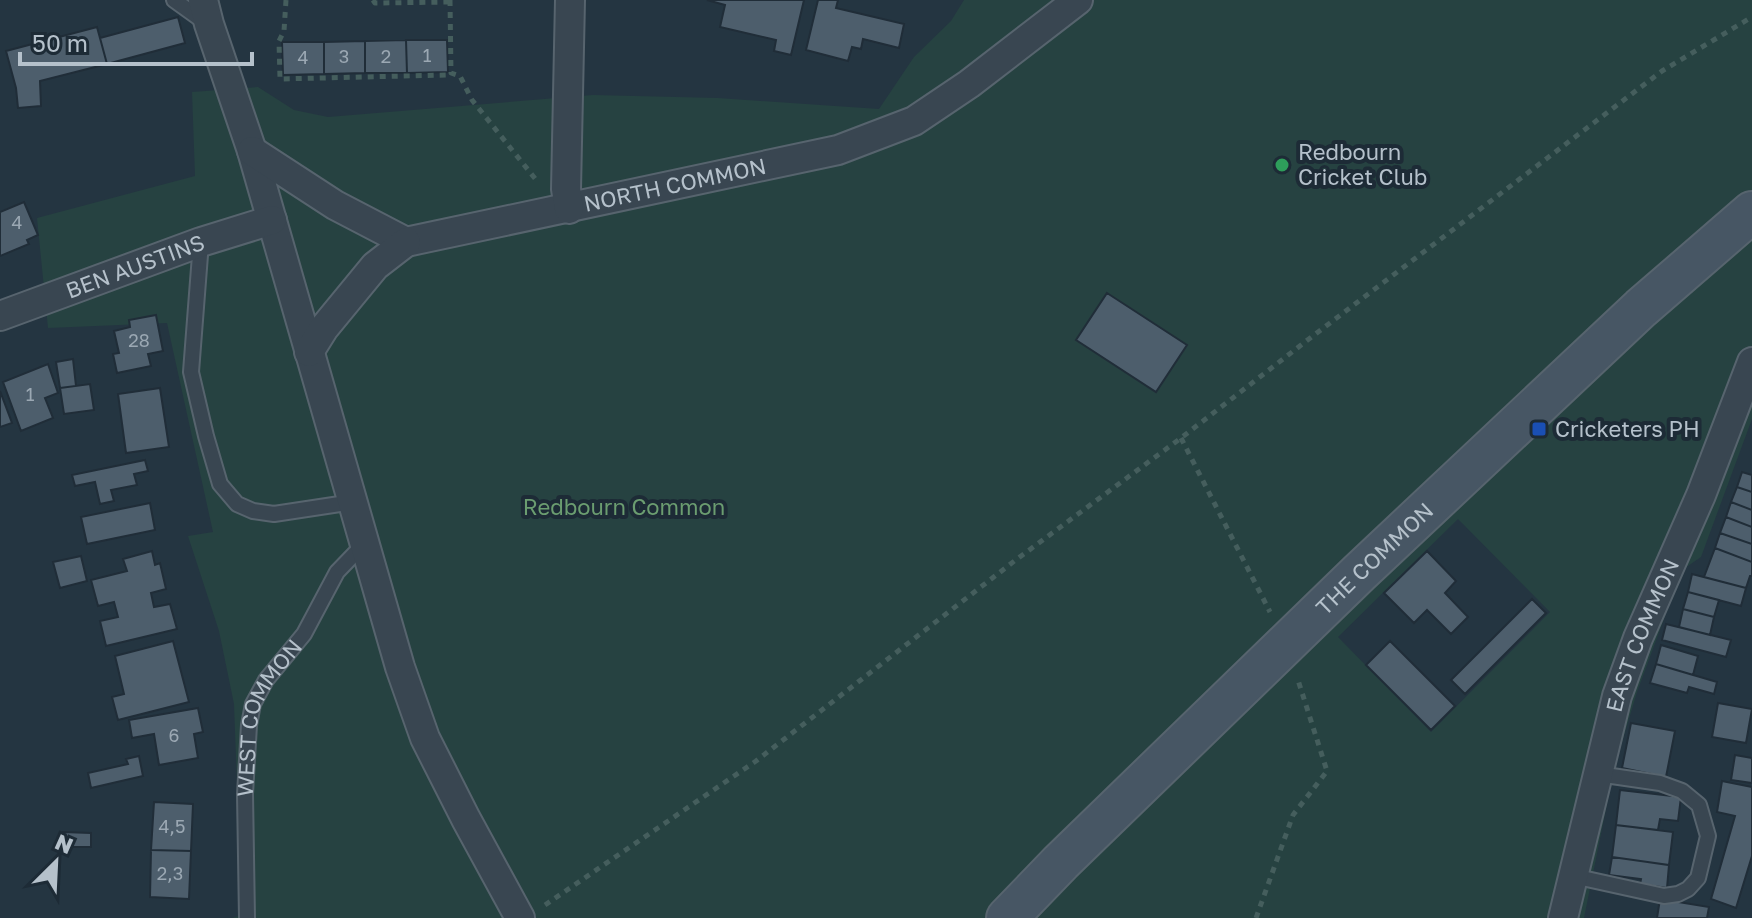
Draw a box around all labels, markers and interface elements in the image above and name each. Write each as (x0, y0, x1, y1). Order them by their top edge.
scale bar (20, 16, 252, 66)
text: 50 m (32, 28, 88, 57)
house number: 1 (423, 44, 432, 66)
house number: 3 (339, 45, 349, 67)
house number: 2 (381, 45, 391, 67)
house number: 4 (298, 46, 309, 68)
place label: Redbourn Cricket Club (1298, 138, 1427, 190)
street label: NORTH COMMON (581, 152, 768, 217)
marker: Redbourn Cricket Club (1273, 156, 1291, 174)
house number: 4 (12, 211, 23, 233)
street label: BEN AUSTINS (62, 228, 208, 304)
house number: 28 (128, 329, 150, 351)
house number: 1 (26, 383, 35, 405)
place label: Cricketers PH (1555, 415, 1700, 442)
marker: Cricketers PH (1530, 420, 1548, 438)
park label: Redbourn Common (523, 493, 725, 520)
street label: THE COMMON (1310, 497, 1438, 620)
street label: EAST COMMON (1600, 554, 1684, 715)
street label: WEST COMMON (231, 633, 307, 798)
house number: 6 (169, 724, 179, 746)
house number: 4,5 (159, 815, 185, 837)
north arrow (16, 822, 96, 902)
text: N (51, 828, 77, 859)
house number: 2,3 (157, 862, 183, 884)

